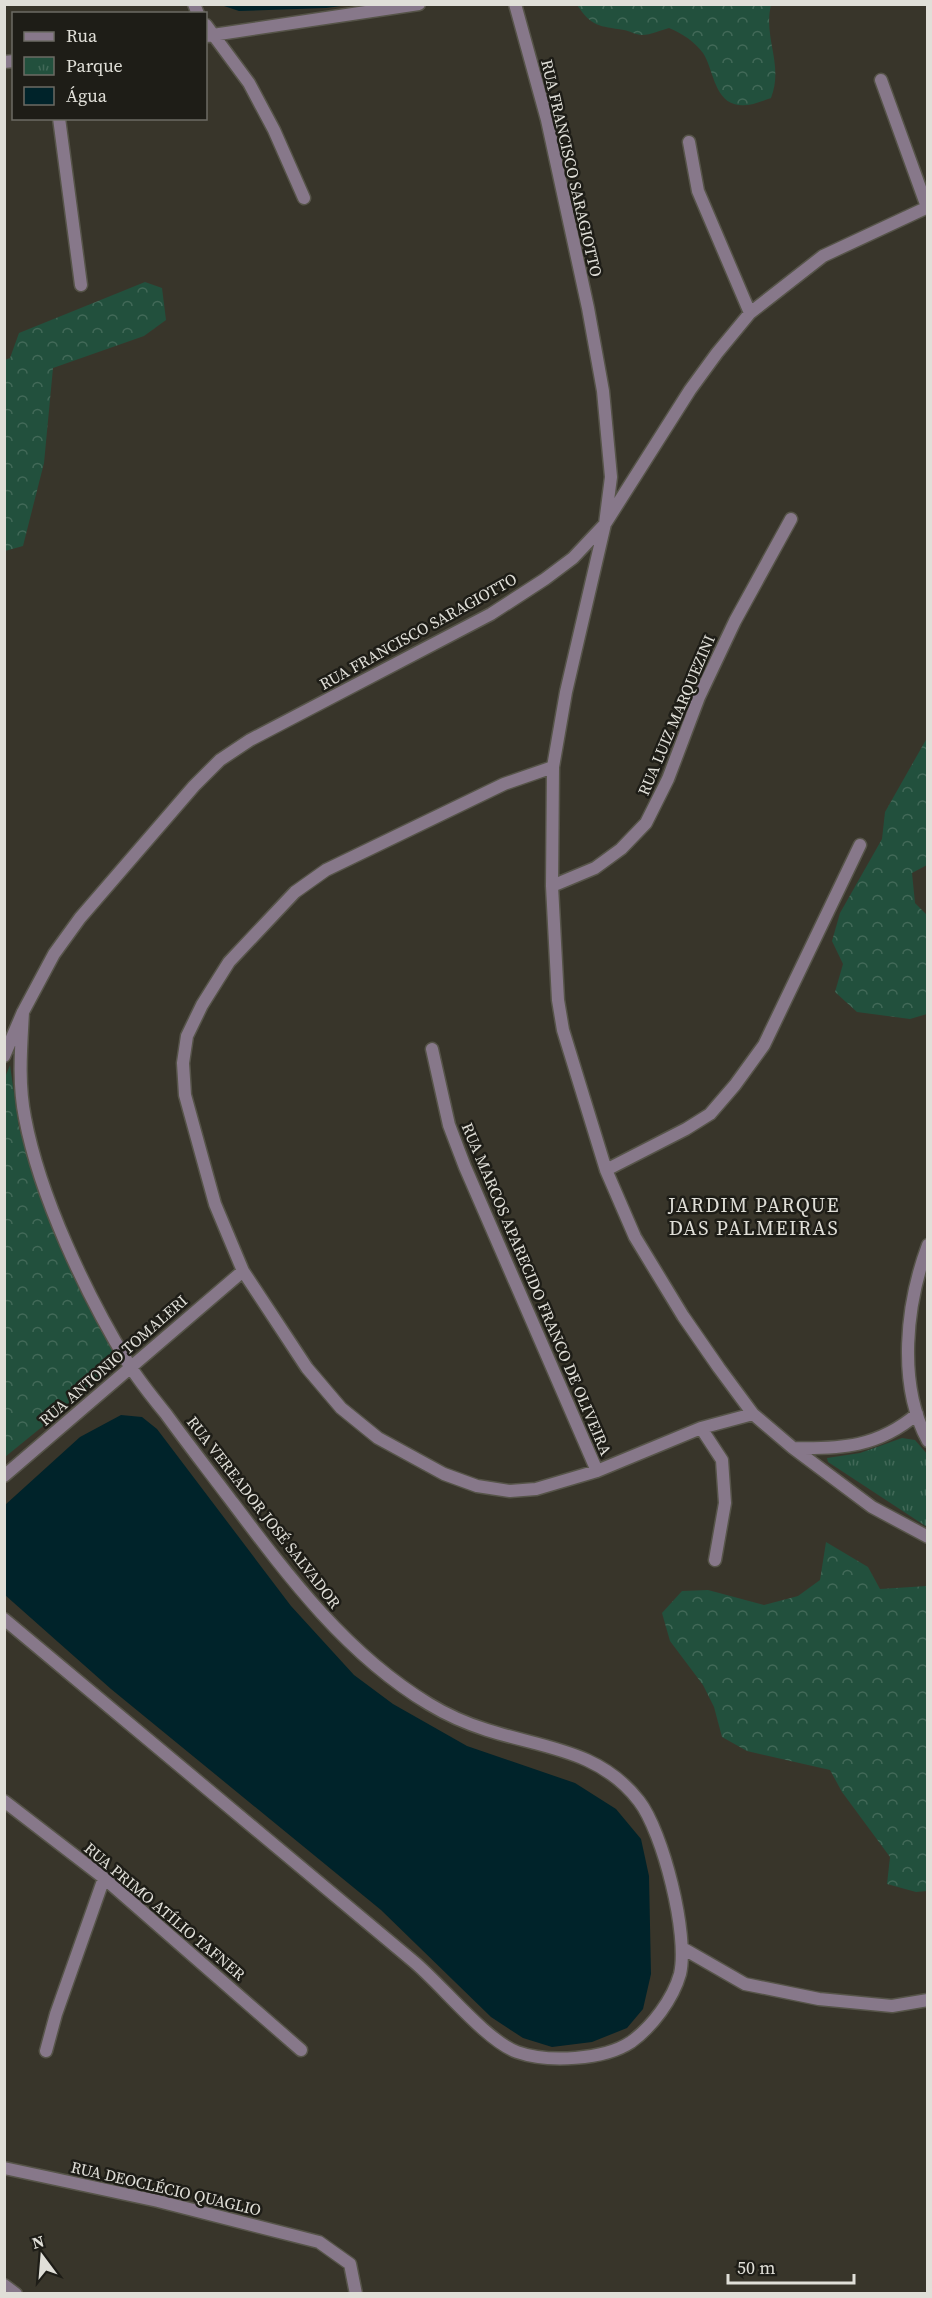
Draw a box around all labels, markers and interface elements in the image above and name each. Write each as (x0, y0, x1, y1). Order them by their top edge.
legend (12, 12, 207, 120)
text: Rua (66, 23, 98, 48)
text: Parque (66, 53, 123, 78)
street label: RUA FRANCISCO SARAGIOTTO (536, 57, 608, 279)
text: Água (66, 83, 108, 108)
street label: RUA FRANCISCO SARAGIOTTO (315, 567, 521, 695)
street label: RUA LUIZ MARQUEZINI (632, 631, 720, 799)
street label: RUA MARCOS APARECIDO FRANCO DE OLIVEIRA (457, 1119, 618, 1459)
district label: JARDIM PARQUE DAS PALMEIRAS (667, 1191, 840, 1242)
street label: RUA ANTONIO TOMALERI (34, 1289, 192, 1431)
street label: RUA VEREADOR JOSÉ SALVADOR (182, 1411, 346, 1613)
street label: RUA PRIMO ATÍLIO TAFNER (80, 1837, 251, 1985)
street label: RUA DEOCLÉCIO QUAGLIO (69, 2155, 263, 2221)
north arrow (12, 2226, 72, 2286)
text: N (29, 2229, 47, 2254)
scale bar (728, 2247, 854, 2285)
text: 50 m (737, 2255, 775, 2280)

